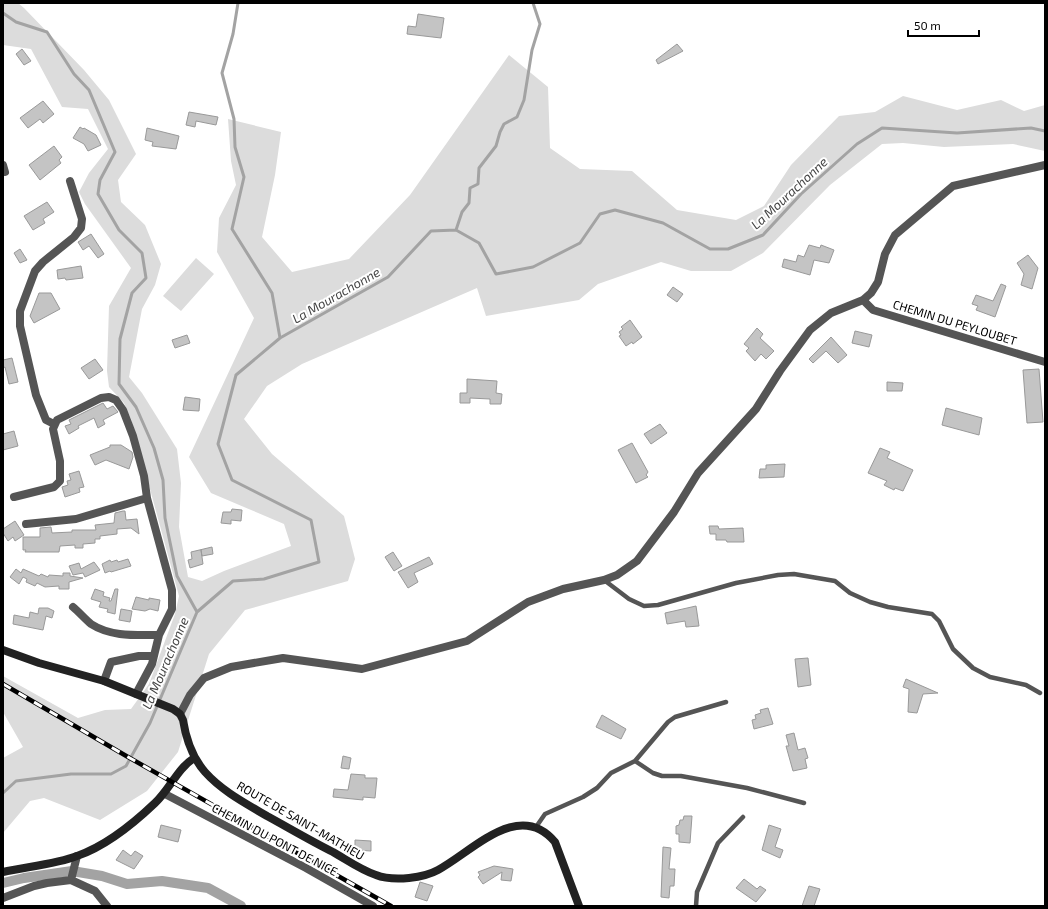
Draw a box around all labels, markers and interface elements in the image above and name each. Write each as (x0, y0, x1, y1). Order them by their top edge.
scale bar (908, 12, 979, 38)
text: 50 m (914, 18, 941, 32)
water label: La Mourachonne (747, 153, 831, 232)
water label: La Mourachonne (289, 263, 383, 327)
street label: CHEMIN DU PEYLOUBET (891, 296, 1019, 348)
water label: La Mourachonne (138, 614, 192, 712)
street label: ROUTE DE SAINT-MATHIEU (235, 778, 367, 862)
street label: CHEMIN DU PONT DE NICE (210, 800, 341, 878)

